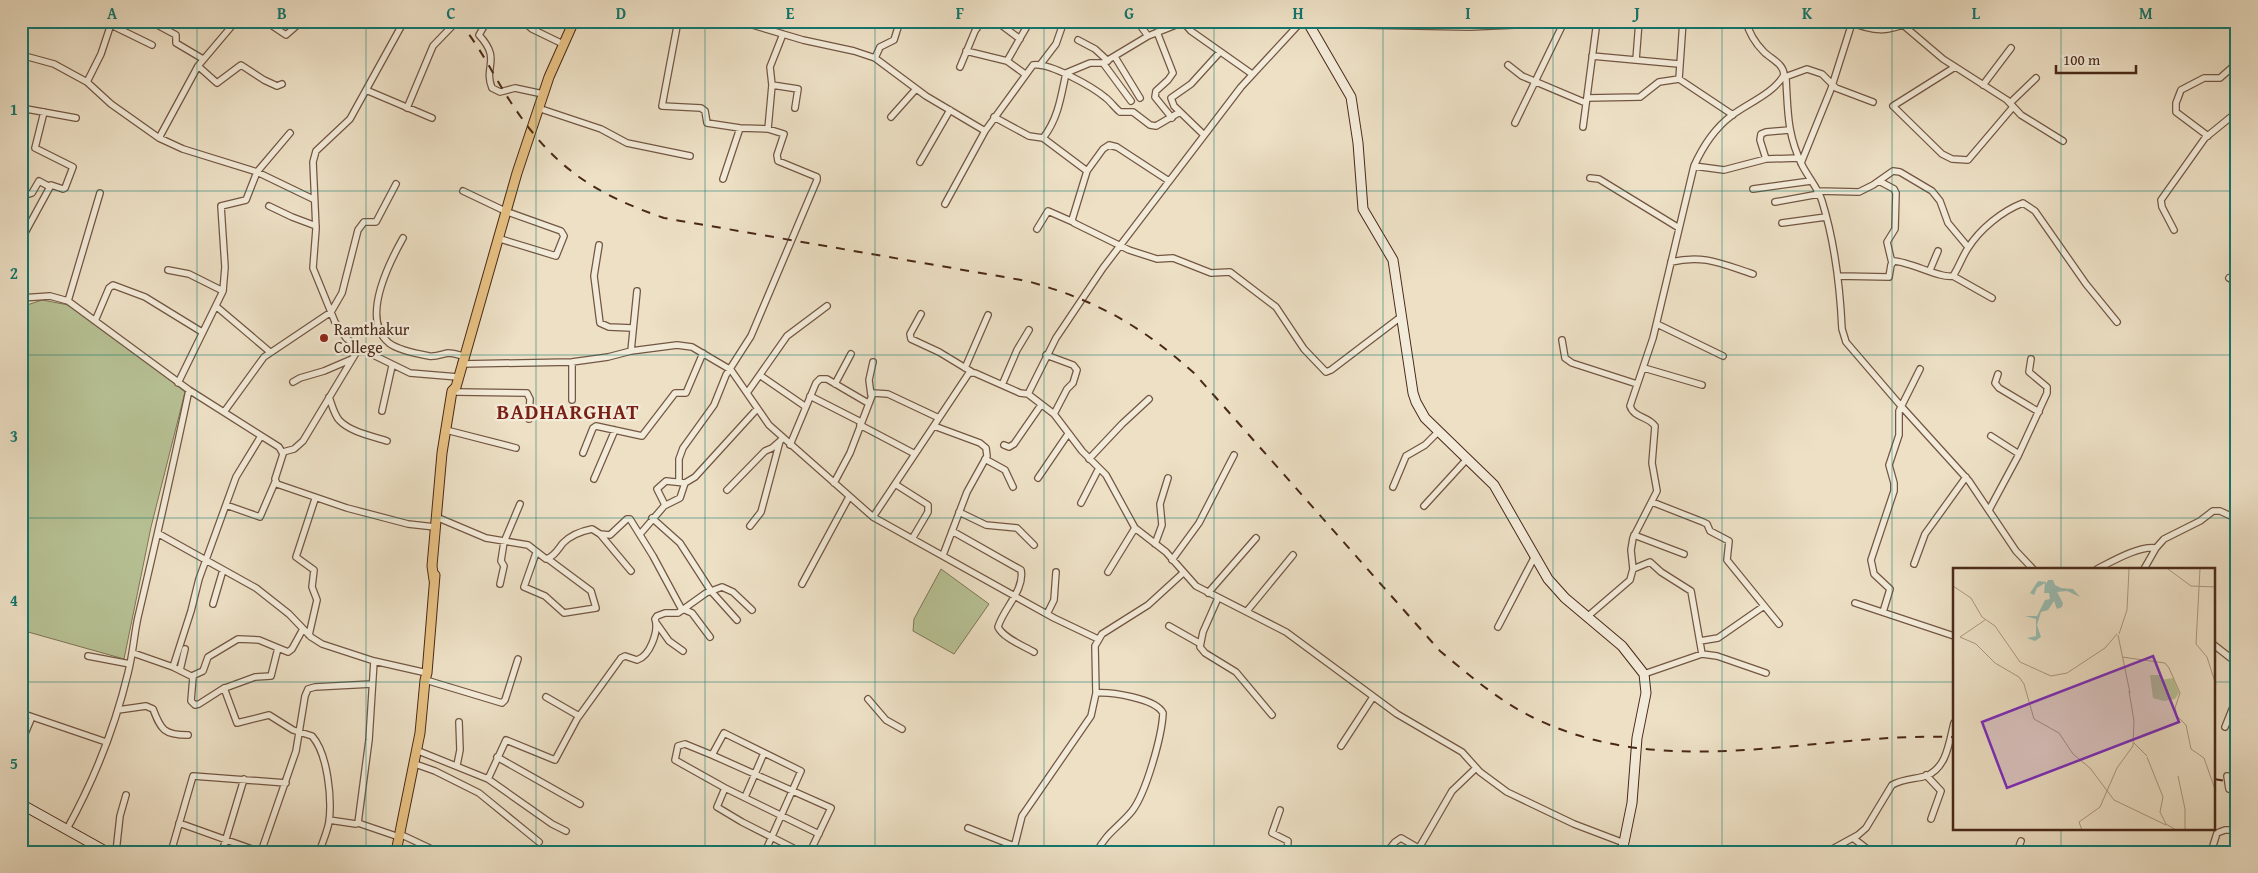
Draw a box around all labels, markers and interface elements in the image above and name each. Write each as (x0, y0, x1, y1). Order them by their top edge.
text: A (107, 1, 118, 25)
text: B (277, 1, 287, 25)
text: C (446, 1, 456, 25)
text: D (616, 1, 626, 25)
text: E (786, 1, 795, 25)
text: F (956, 1, 964, 25)
text: G (1124, 1, 1134, 25)
text: H (1292, 1, 1304, 25)
text: I (1465, 1, 1471, 25)
text: J (1631, 1, 1640, 25)
text: K (1802, 1, 1813, 25)
text: L (1972, 1, 1981, 25)
text: M (2139, 1, 2153, 25)
scale bar (2056, 42, 2136, 74)
text: 100 m (2063, 49, 2101, 70)
text: 1 (10, 97, 18, 121)
text: 2 (10, 261, 18, 285)
place label: Ramthakur College (334, 317, 410, 359)
marker: Ramthakur College (318, 332, 330, 344)
district label: BADHARGHAT (496, 396, 640, 427)
text: 3 (10, 424, 18, 448)
inset map (1953, 568, 2216, 830)
text: 4 (10, 588, 18, 612)
text: 5 (10, 751, 18, 775)

